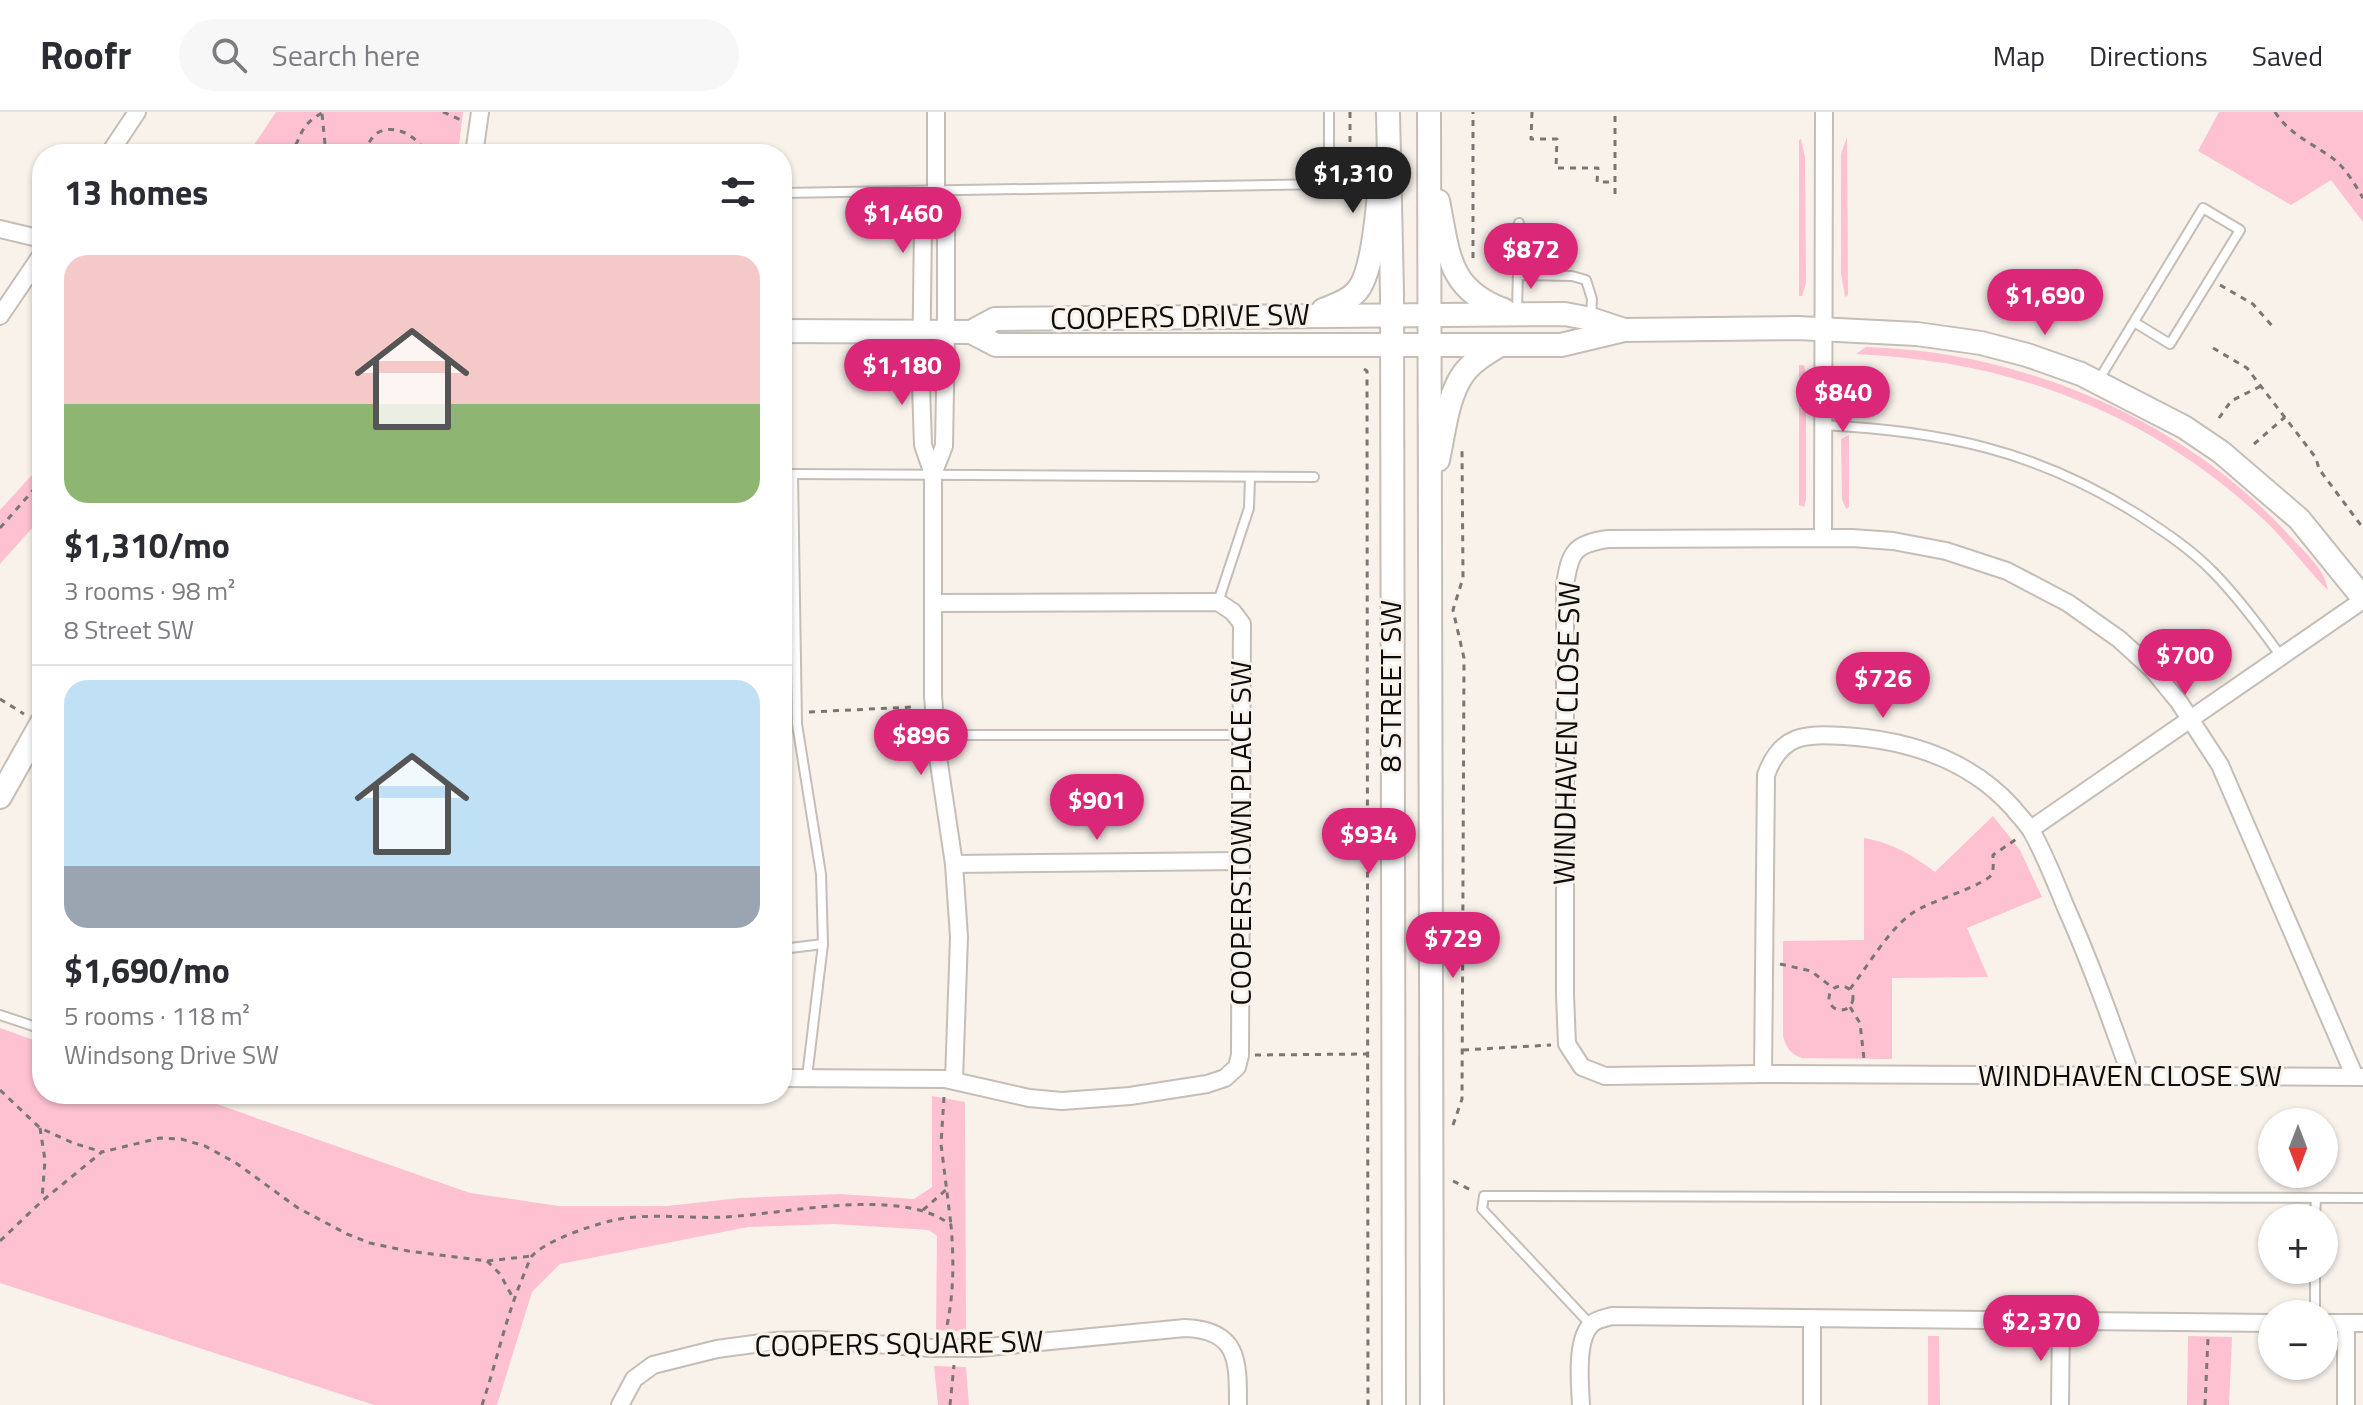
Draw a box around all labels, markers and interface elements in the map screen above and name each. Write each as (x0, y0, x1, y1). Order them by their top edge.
search box (179, 19, 739, 91)
text: Roofr (40, 26, 131, 84)
text: Search here (271, 32, 420, 78)
icon: search (207, 33, 251, 77)
text: Map (1993, 34, 2045, 77)
text: Directions (2089, 34, 2208, 77)
text: Saved (2252, 34, 2323, 77)
pin: $1,310 (1288, 147, 1418, 215)
text: $1,310 (1313, 153, 1393, 192)
text: 13 homes (64, 166, 208, 218)
icon: filters (716, 170, 760, 214)
pin: $1,460 (838, 187, 968, 255)
text: $1,460 (863, 193, 943, 232)
pin: $872 (1484, 223, 1578, 291)
text: $872 (1502, 229, 1560, 268)
pin: $1,690 (1980, 269, 2110, 337)
text: $1,690 (2005, 275, 2085, 314)
street label: COOPERS DRIVE SW (1050, 291, 1310, 341)
icon: home (340, 307, 484, 451)
pin: $1,180 (837, 339, 967, 407)
text: $1,180 (862, 345, 942, 384)
pin: $840 (1796, 366, 1890, 434)
text: $840 (1814, 372, 1872, 411)
text: $1,310/mo (64, 519, 230, 571)
text: 3 rooms · 98 m² (64, 571, 235, 610)
street label: WINDHAVEN CLOSE SW (1540, 581, 1592, 885)
street label: 8 STREET SW (1367, 600, 1413, 772)
text: 8 Street SW (64, 610, 194, 649)
pin: $700 (2138, 629, 2232, 697)
text: $700 (2156, 635, 2214, 674)
pin: $726 (1836, 652, 1930, 720)
text: $726 (1854, 658, 1912, 697)
street label: COOPERSTOWN PLACE SW (1217, 660, 1263, 1006)
pin: $896 (874, 709, 968, 777)
text: $896 (892, 715, 950, 754)
icon: home (340, 732, 484, 876)
pin: $901 (1050, 774, 1144, 842)
text: $901 (1068, 780, 1126, 819)
pin: $934 (1322, 808, 1416, 876)
text: $934 (1340, 814, 1398, 853)
pin: $729 (1406, 912, 1500, 980)
text: $729 (1424, 918, 1482, 957)
text: $1,690/mo (64, 944, 230, 996)
text: 5 rooms · 118 m² (64, 996, 250, 1035)
text: Windsong Drive SW (64, 1035, 279, 1074)
street label: WINDHAVEN CLOSE SW (1978, 1052, 2282, 1098)
north arrow (2258, 1108, 2338, 1188)
map controls (2258, 1108, 2338, 1380)
button: + (2258, 1204, 2338, 1284)
pin: $2,370 (1976, 1295, 2106, 1363)
button: − (2258, 1300, 2338, 1380)
text: $2,370 (2001, 1301, 2081, 1340)
street label: COOPERS SQUARE SW (754, 1317, 1044, 1369)

